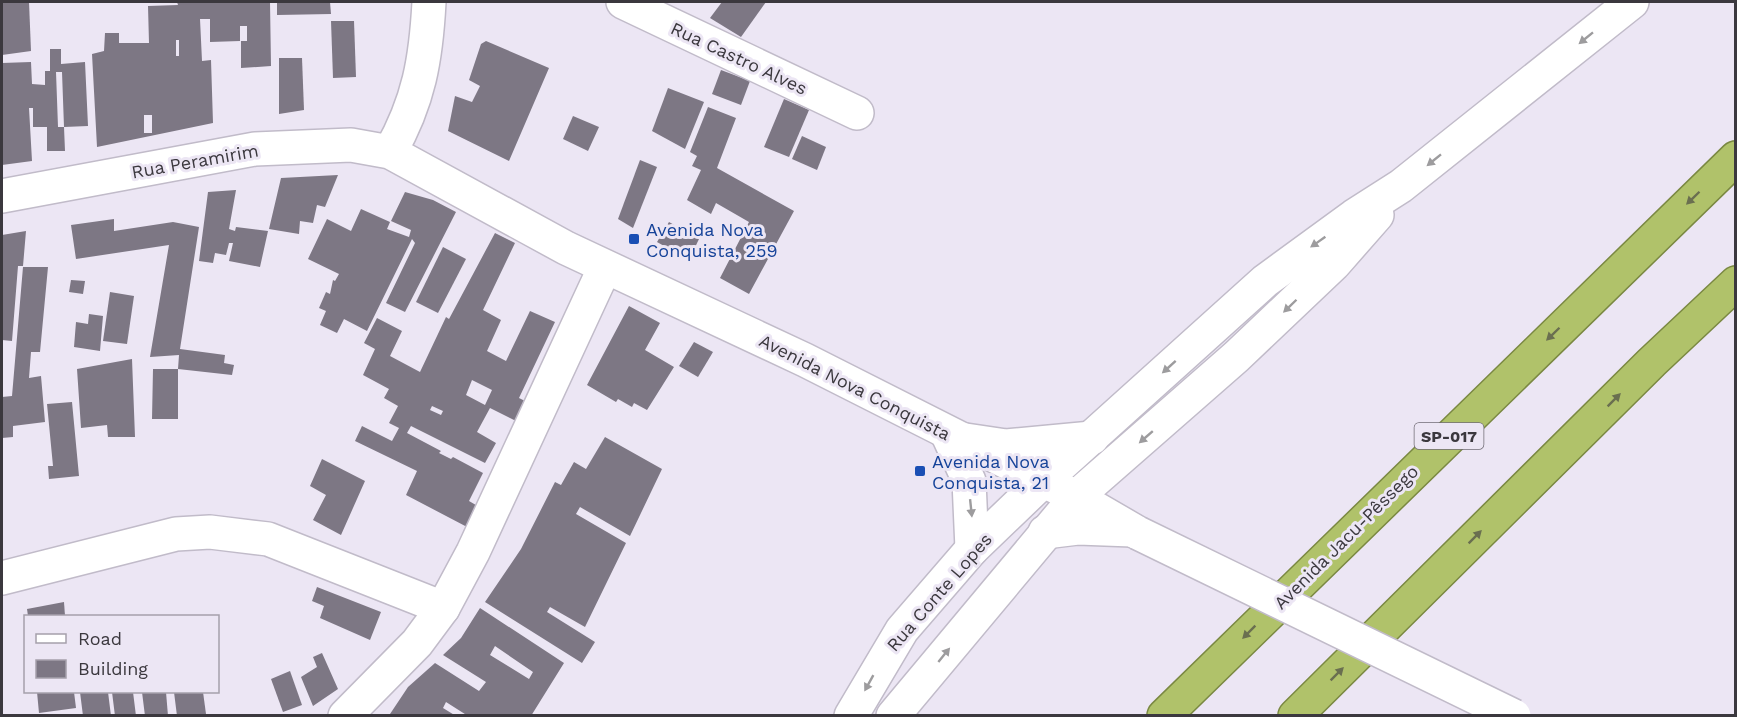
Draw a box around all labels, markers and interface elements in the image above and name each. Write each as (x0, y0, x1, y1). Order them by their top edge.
street label: Rua Castro Alves (668, 17, 810, 99)
one-way arrow (1578, 32, 1594, 45)
street label: Rua Peramirim (130, 140, 260, 182)
one-way arrow (1427, 153, 1442, 166)
one-way arrow (1686, 191, 1700, 205)
place label: Avenida Nova Conquista, 259 (646, 219, 778, 261)
marker: Avenida Nova Conquista, 259 (627, 232, 641, 246)
one-way arrow (1310, 236, 1326, 248)
one-way arrow (1283, 299, 1298, 313)
one-way arrow (1546, 327, 1560, 341)
street label: Avenida Nova Conquista (756, 330, 954, 444)
one-way arrow (1162, 360, 1176, 374)
one-way arrow (1606, 393, 1620, 407)
road number: SP-017 (1414, 423, 1484, 449)
one-way arrow (1139, 430, 1154, 443)
place label: Avenida Nova Conquista, 21 (932, 451, 1049, 493)
street label: Avenida Jacu-Pêssego (1270, 461, 1422, 613)
marker: Avenida Nova Conquista, 21 (913, 464, 927, 478)
one-way arrow (966, 498, 976, 517)
street label: Rua Conte Lopes (882, 529, 996, 655)
one-way arrow (1468, 530, 1483, 544)
legend (24, 615, 219, 693)
one-way arrow (1242, 625, 1256, 639)
text: Road (78, 628, 122, 649)
one-way arrow (938, 647, 951, 663)
text: Building (78, 658, 148, 679)
one-way arrow (1329, 668, 1343, 682)
one-way arrow (864, 675, 874, 692)

